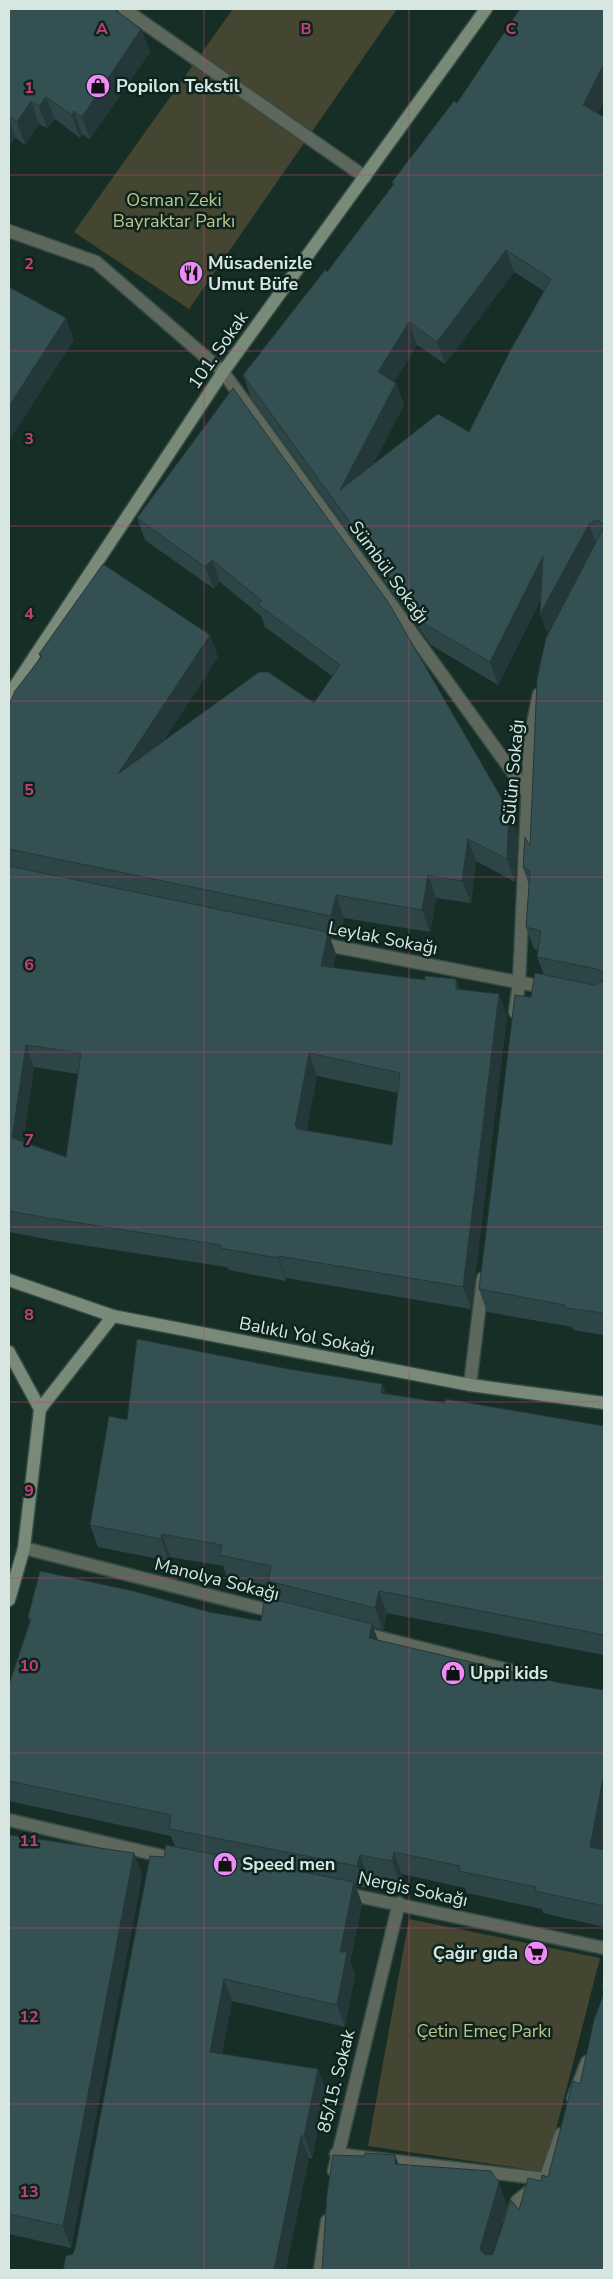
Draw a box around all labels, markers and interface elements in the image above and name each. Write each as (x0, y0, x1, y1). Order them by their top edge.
text: A (96, 18, 108, 40)
text: B (300, 18, 312, 40)
text: C (506, 18, 517, 40)
shop icon: Popilon Tekstil (85, 73, 111, 99)
place label: Popilon Tekstil (116, 74, 240, 98)
text: 1 (24, 77, 34, 99)
park label: Osman Zeki Bayraktar Parkı (113, 188, 235, 233)
place label: Müsadenizle Umut Büfe (208, 251, 313, 296)
text: 2 (24, 253, 34, 275)
restaurant icon: Müsadenizle Umut Büfe (178, 260, 204, 286)
street label: 101. Sokak (182, 306, 254, 394)
text: 3 (24, 428, 34, 450)
street label: Sümbül Sokağı (344, 516, 434, 628)
text: 4 (24, 603, 34, 625)
street label: Sülün Sokağı (496, 718, 530, 826)
text: 5 (24, 779, 34, 801)
street label: Leylak Sokağı (326, 916, 440, 960)
text: 6 (24, 954, 34, 976)
text: 7 (24, 1129, 34, 1151)
text: 8 (24, 1304, 34, 1326)
street label: Balıklı Yol Sokağı (237, 1311, 377, 1361)
text: 9 (24, 1480, 34, 1502)
street label: Manolya Sokağı (152, 1552, 282, 1606)
text: 10 (19, 1655, 39, 1677)
shop icon: Uppi kids (440, 1660, 466, 1686)
place label: Uppi kids (470, 1661, 548, 1685)
text: 11 (19, 1830, 39, 1852)
shop icon: Speed men (212, 1851, 238, 1877)
place label: Speed men (242, 1852, 335, 1876)
street label: Nergis Sokağı (356, 1866, 470, 1912)
supermarket icon: Çağır gıda (523, 1940, 549, 1966)
place label: Çağır gıda (433, 1941, 518, 1965)
text: 12 (19, 2006, 39, 2028)
park label: Çetin Emeç Parkı (417, 2019, 551, 2043)
street label: 85/15. Sokak (312, 2026, 361, 2135)
text: 13 (19, 2181, 39, 2203)

